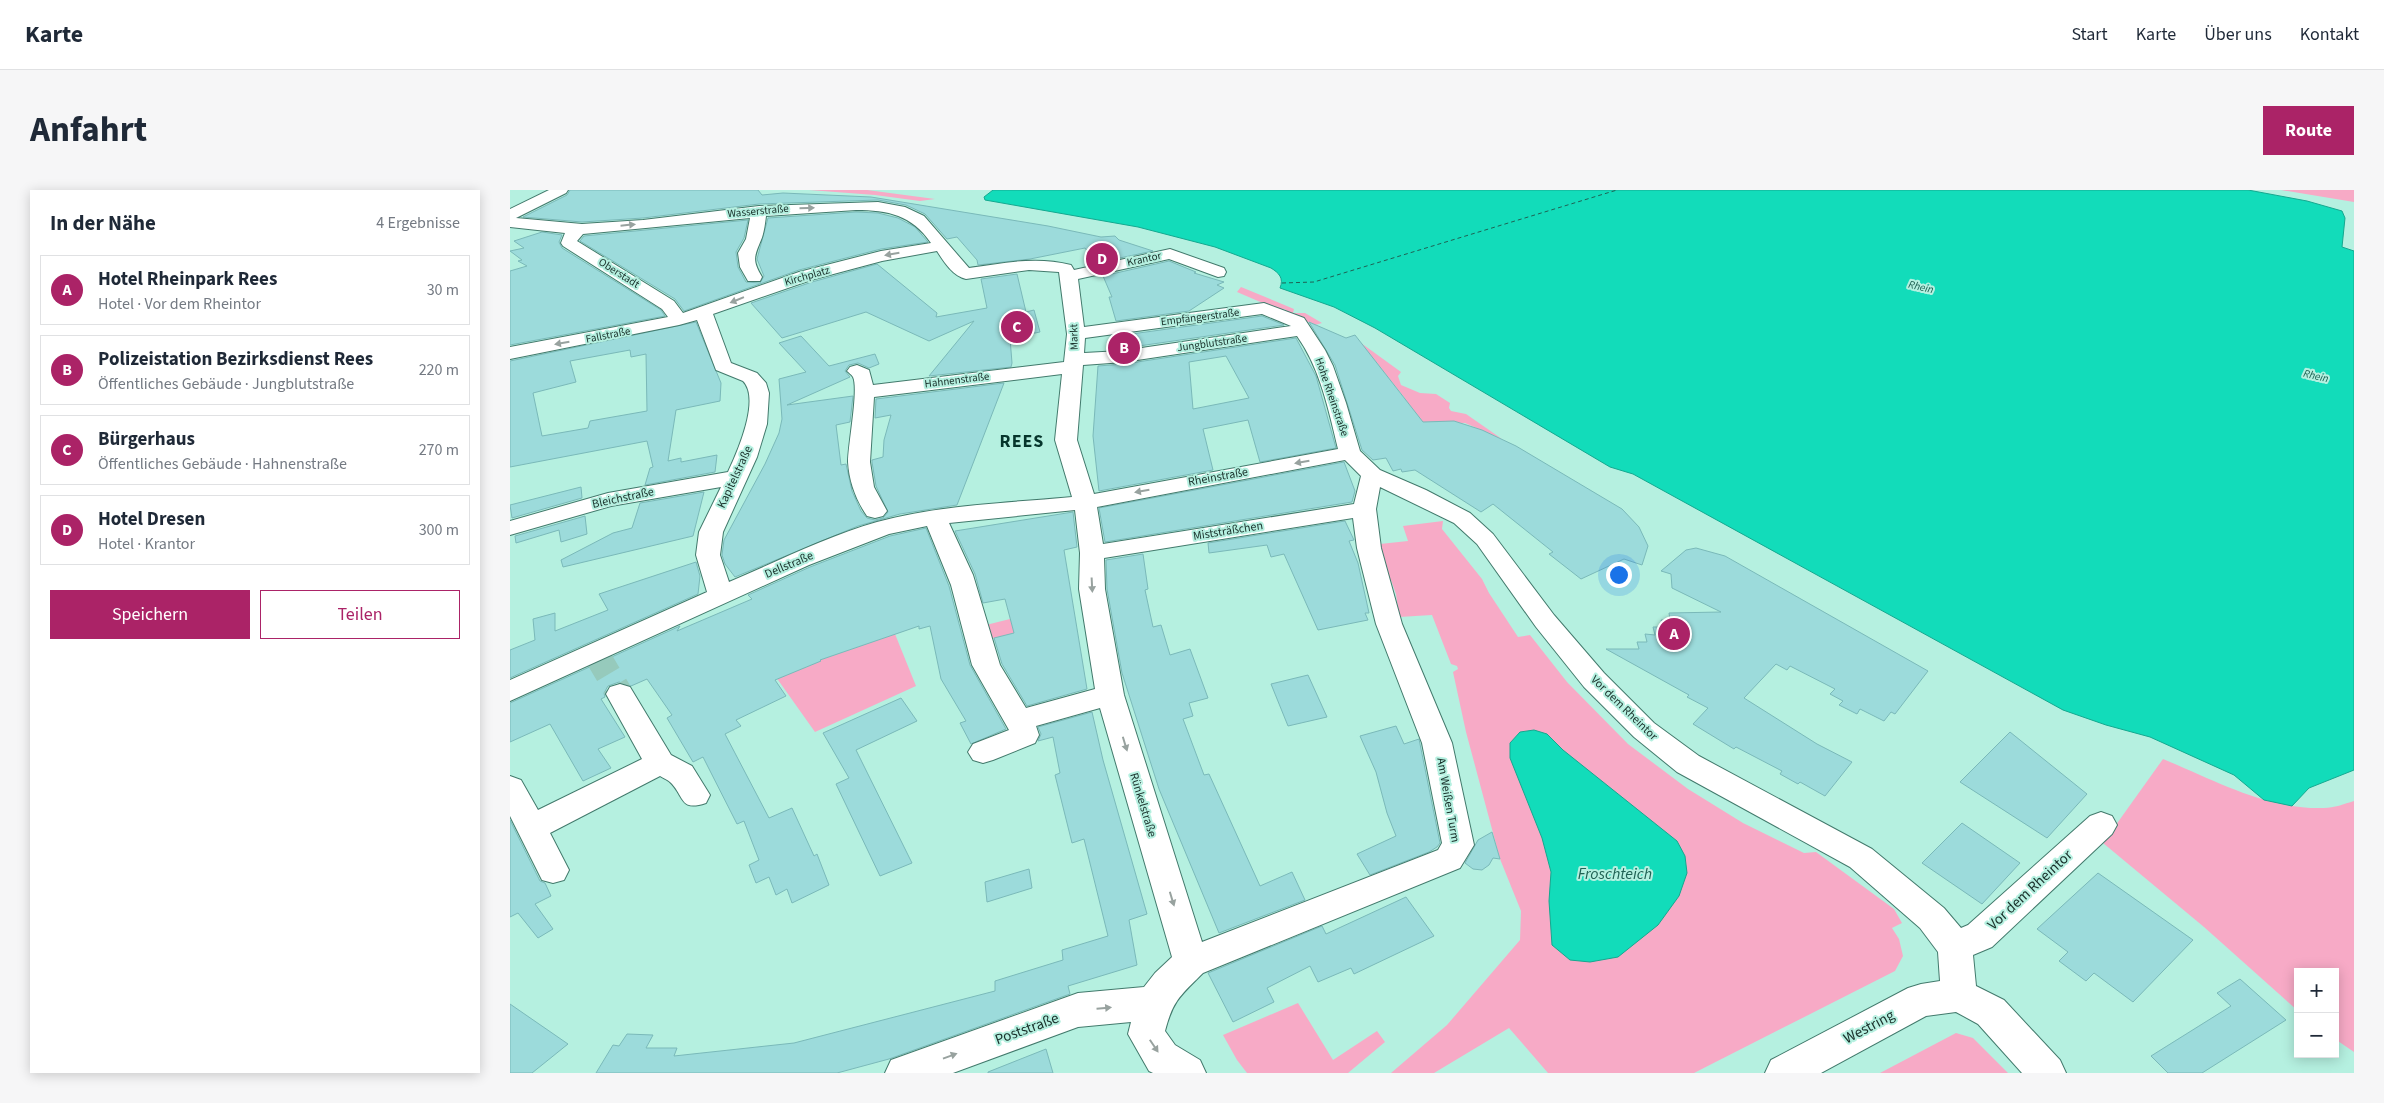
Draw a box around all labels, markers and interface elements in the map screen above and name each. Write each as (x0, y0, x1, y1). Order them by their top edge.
text: Karte (25, 17, 83, 52)
text: Start (2071, 22, 2108, 47)
text: Karte (2136, 22, 2176, 47)
text: Über uns (2204, 22, 2272, 47)
text: Kontakt (2300, 22, 2359, 47)
text: Anfahrt (30, 105, 147, 155)
button: Route (2263, 106, 2354, 155)
street label: Wasserstraße (727, 201, 790, 221)
one-way arrow (799, 204, 815, 212)
text: In der Nähe (50, 208, 156, 238)
text: 4 Ergebnisse (376, 212, 460, 234)
one-way arrow (620, 221, 636, 229)
pin: D (1086, 240, 1118, 278)
street label: Krantor (1125, 248, 1163, 270)
one-way arrow (884, 251, 900, 259)
street label: Oberstadt (596, 254, 643, 292)
street label: Kirchplatz (783, 262, 832, 290)
text: Hotel Rheinpark Rees (98, 266, 277, 293)
water label: Rhein (1907, 277, 1935, 297)
text: A (62, 279, 72, 301)
text: 30 m (427, 279, 459, 301)
text: Hotel · Vor dem Rheintor (98, 293, 261, 315)
one-way arrow (729, 297, 744, 304)
street label: Empfängerstraße (1160, 305, 1241, 329)
pin: C (1001, 308, 1033, 346)
street label: Fallstraße (584, 323, 632, 347)
street label: Markt (1066, 323, 1082, 350)
pin: B (1108, 329, 1140, 367)
street label: Jungblutstraße (1176, 331, 1248, 355)
one-way arrow (554, 340, 570, 348)
text: Polizeistation Bezirksdienst Rees (98, 346, 373, 373)
street label: Hohe Rheinstraße (1312, 356, 1353, 439)
text: B (62, 359, 72, 381)
text: 220 m (419, 359, 459, 381)
water label: Rhein (2302, 366, 2330, 386)
street label: Hahnenstraße (924, 369, 991, 391)
text: Öffentliches Gebäude · Jungblutstraße (98, 373, 354, 395)
text: Bürgerhaus (98, 426, 195, 453)
district label: REES (1000, 429, 1044, 454)
text: C (62, 439, 72, 461)
text: 270 m (419, 439, 459, 461)
street label: Kapitelstraße (713, 443, 757, 511)
text: Öffentliches Gebäude · Hahnenstraße (98, 453, 347, 475)
one-way arrow (1294, 458, 1310, 466)
street label: Rheinstraße (1187, 463, 1249, 491)
street label: Bleichstraße (591, 483, 655, 513)
one-way arrow (1134, 488, 1150, 496)
text: Hotel Dresen (98, 506, 205, 533)
street label: Miststräßchen (1192, 517, 1264, 545)
text: D (62, 519, 72, 541)
text: 300 m (419, 519, 459, 541)
text: Hotel · Krantor (98, 533, 195, 555)
street label: Dellstraße (762, 547, 816, 583)
your location (1606, 562, 1632, 588)
one-way arrow (1089, 577, 1097, 593)
button: Speichern (50, 590, 250, 639)
button: Teilen (260, 590, 460, 639)
pin: A (1658, 615, 1690, 653)
street label: Vor dem Rheintor (1587, 672, 1662, 745)
one-way arrow (1121, 737, 1129, 752)
street label: Am Weißen Turm (1432, 756, 1464, 844)
street label: Rünkelstraße (1125, 771, 1161, 839)
street label: Vor dem Rheintor (1983, 845, 2078, 935)
water label: Froschteich (1578, 863, 1652, 885)
one-way arrow (1168, 892, 1176, 907)
map controls (2294, 968, 2339, 1058)
button: + (2294, 968, 2339, 1013)
one-way arrow (1096, 1004, 1112, 1012)
street label: Westring (1840, 1005, 1899, 1049)
street label: Poststraße (992, 1008, 1062, 1050)
button: − (2294, 1013, 2339, 1058)
one-way arrow (1149, 1039, 1158, 1053)
one-way arrow (943, 1052, 958, 1060)

